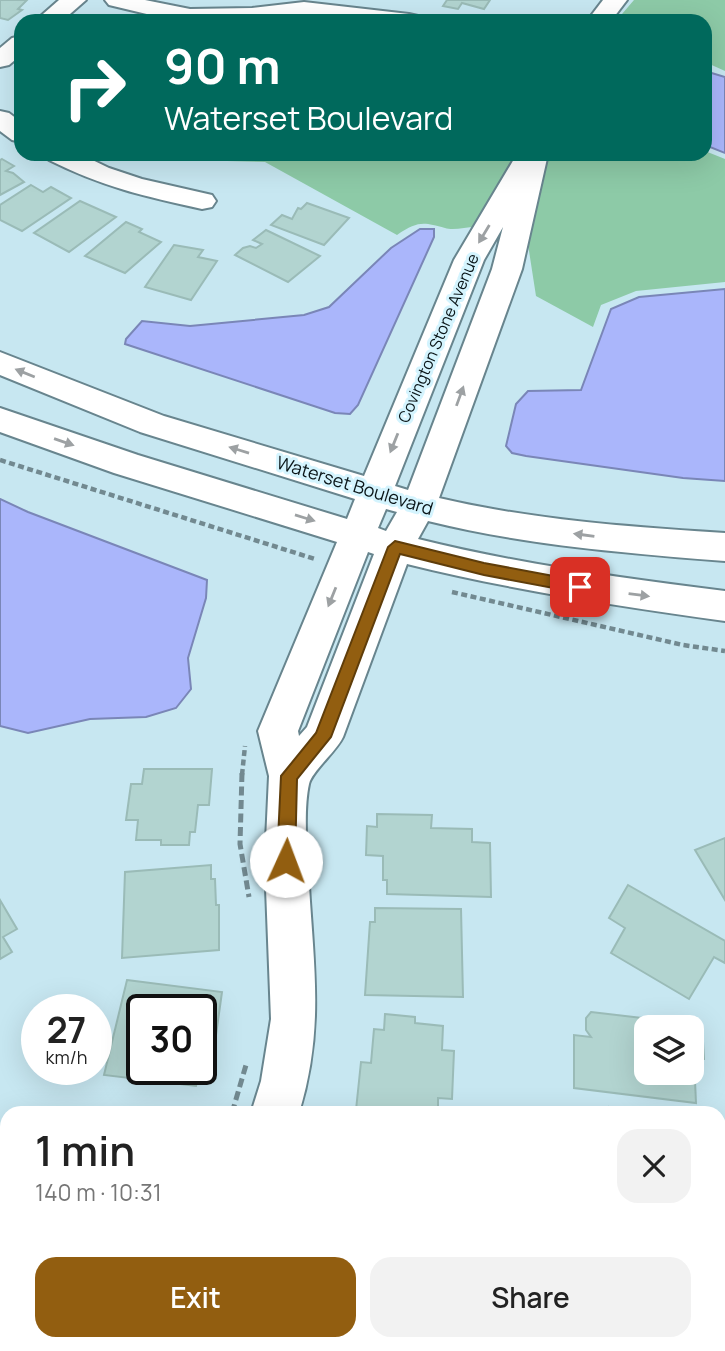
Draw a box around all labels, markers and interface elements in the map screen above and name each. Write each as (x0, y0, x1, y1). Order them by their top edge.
text: 90 m (164, 32, 281, 99)
icon: right (49, 42, 140, 133)
text: Waterset Boulevard (164, 96, 453, 140)
one-way arrow (478, 224, 490, 243)
street label: Covington Stone Avenue (392, 250, 484, 426)
one-way arrow (14, 368, 35, 379)
one-way arrow (455, 386, 466, 407)
one-way arrow (388, 432, 399, 453)
one-way arrow (54, 437, 75, 448)
one-way arrow (228, 444, 249, 454)
street label: Waterset Boulevard (274, 450, 436, 520)
one-way arrow (294, 513, 315, 523)
one-way arrow (573, 529, 595, 540)
pin (550, 557, 610, 617)
icon: arrive (561, 568, 599, 606)
one-way arrow (326, 587, 338, 607)
one-way arrow (628, 589, 650, 600)
position arrow (249, 824, 323, 898)
speed limit sign: 30 (126, 994, 217, 1085)
text: 27 (47, 1006, 86, 1054)
map controls (634, 1015, 704, 1085)
button: layers (634, 1015, 704, 1085)
text: km/h (46, 1045, 87, 1069)
text: 1 min (35, 1121, 135, 1179)
button: close (617, 1129, 691, 1203)
text: 140 m · 10:31 (35, 1176, 162, 1208)
button: Exit (35, 1257, 356, 1337)
button: Share (370, 1257, 691, 1337)

